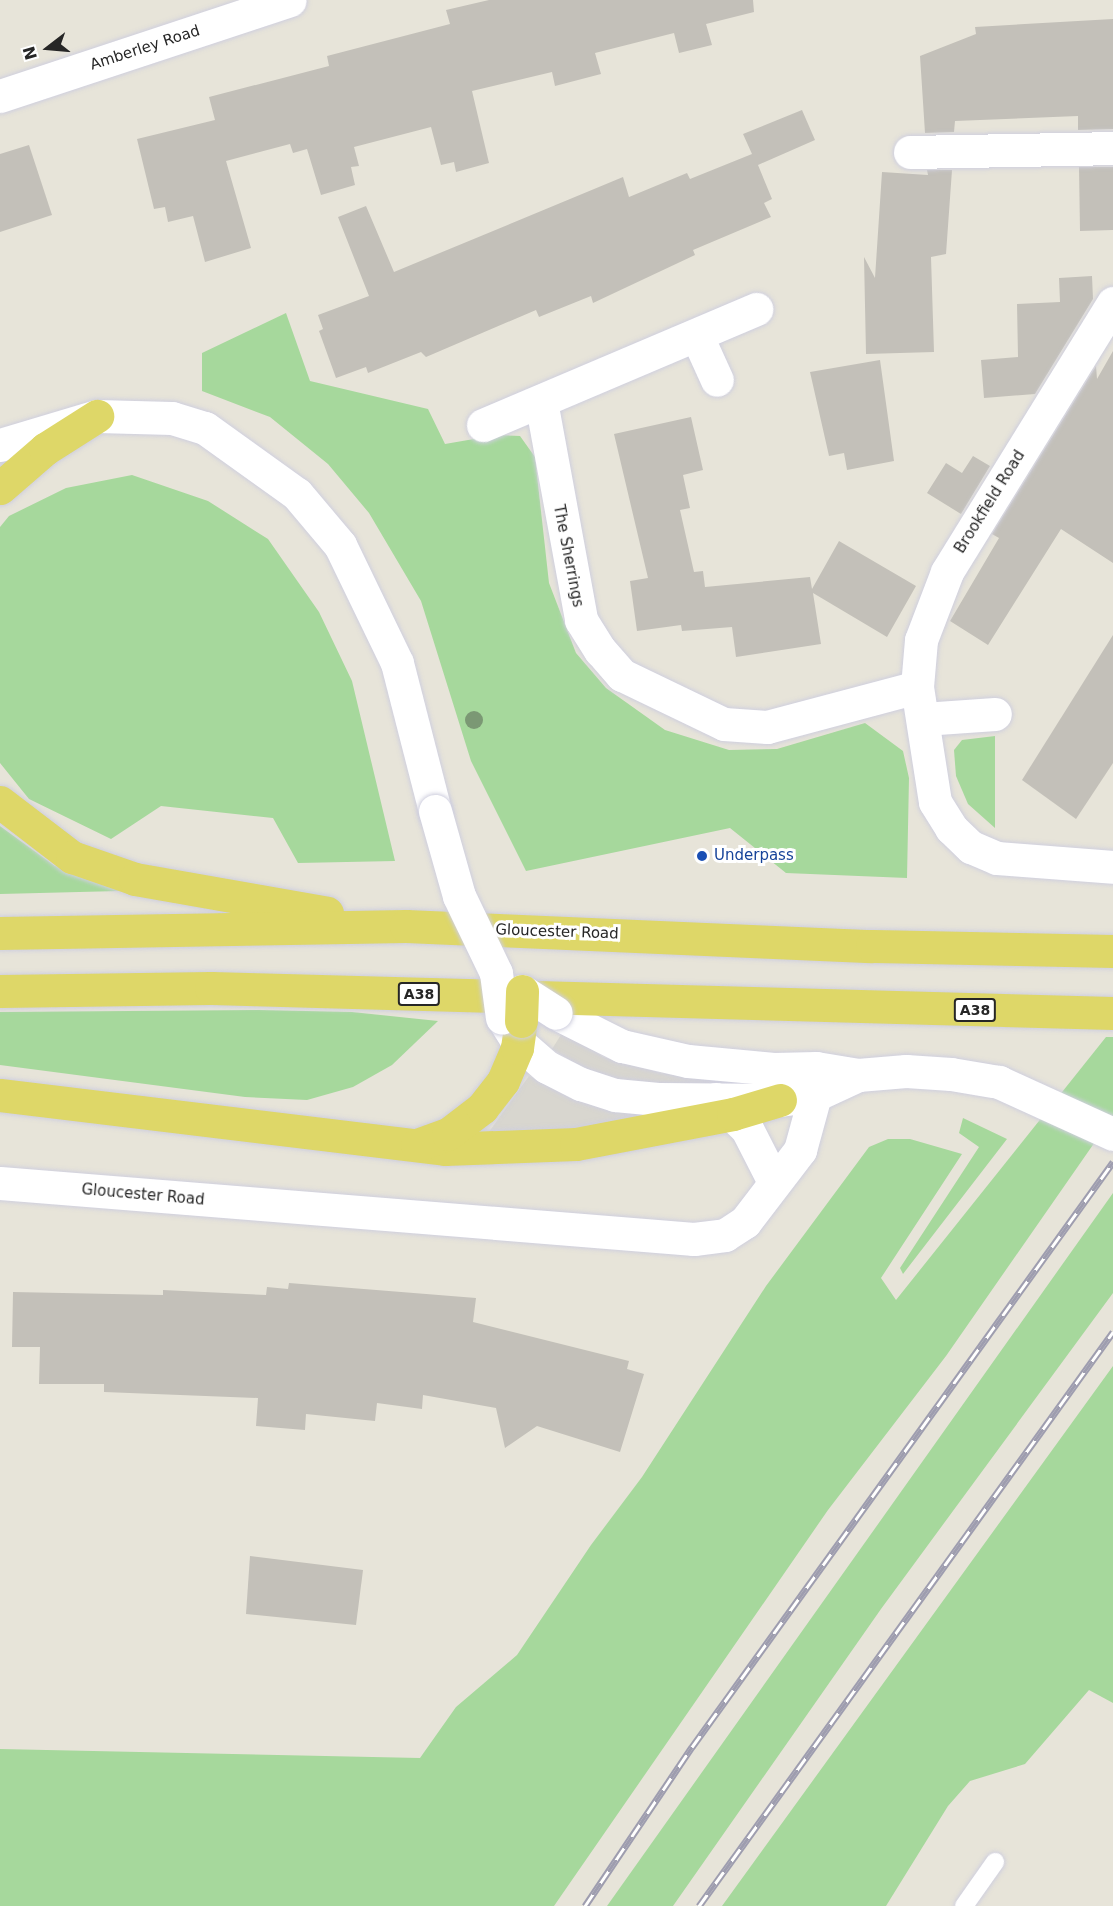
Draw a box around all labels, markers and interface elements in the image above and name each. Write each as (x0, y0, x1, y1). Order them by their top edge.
north arrow (18, 18, 78, 78)
street label: Amberley Road (88, 22, 202, 74)
text: N (19, 44, 41, 62)
street label: Brookfield Road (951, 447, 1029, 557)
street label: The Sherrings (549, 503, 587, 609)
place label: Underpass (714, 847, 794, 865)
marker: Underpass (695, 849, 709, 863)
street label: Gloucester Road (495, 921, 619, 943)
road number: A38 (396, 983, 442, 1005)
road number: A38 (952, 999, 998, 1021)
street label: Gloucester Road (81, 1181, 205, 1209)

